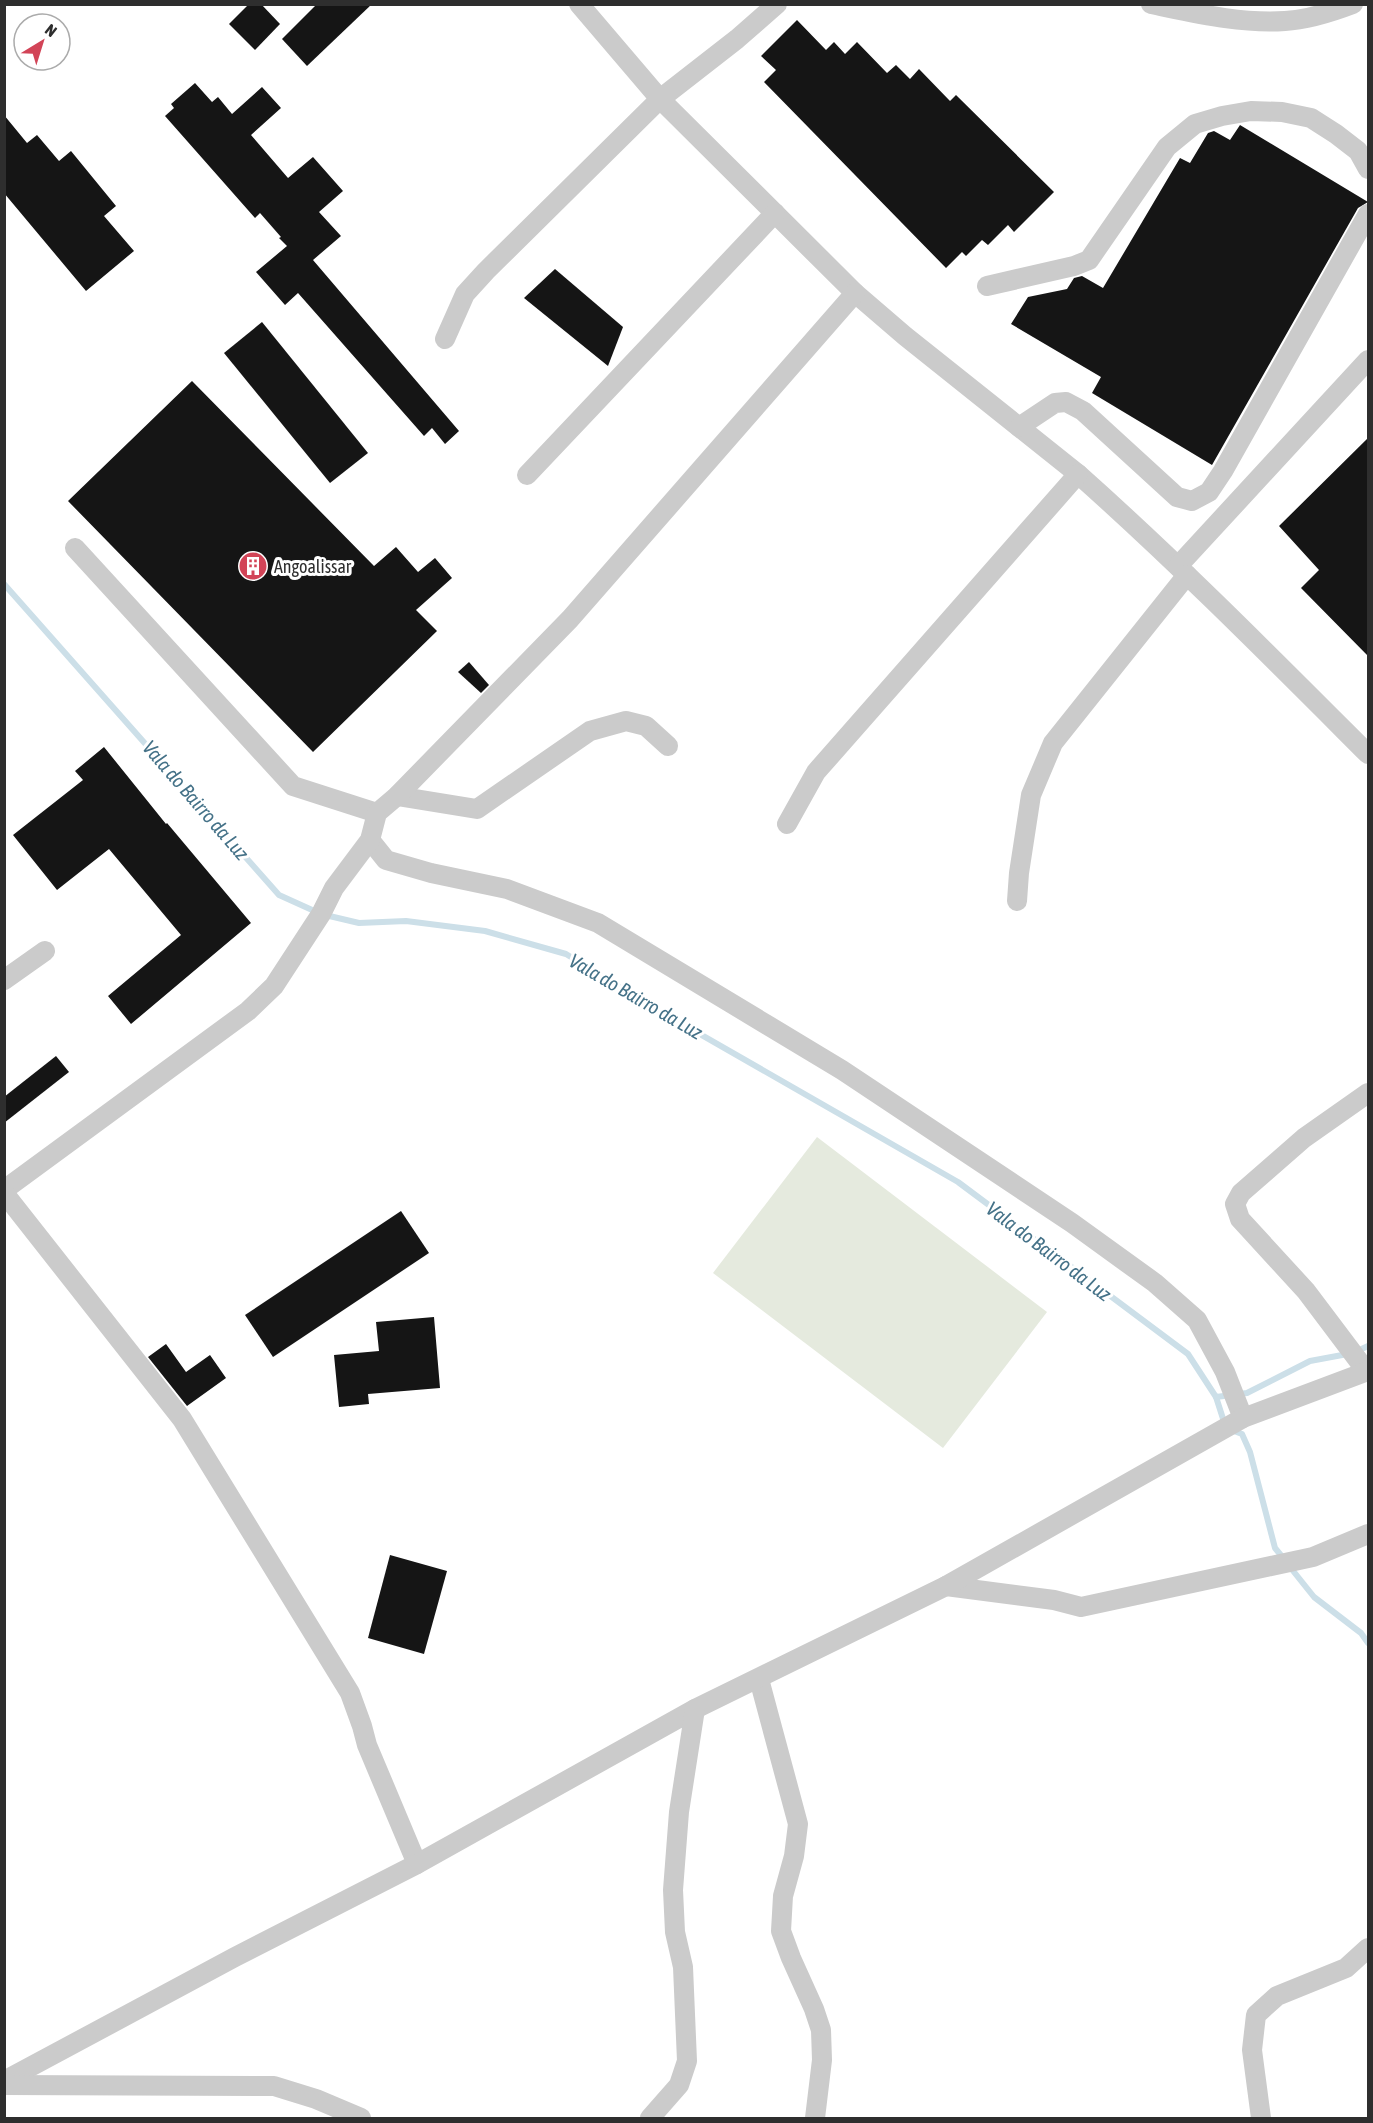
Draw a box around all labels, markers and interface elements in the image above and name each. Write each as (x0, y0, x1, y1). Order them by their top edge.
north arrow (12, 12, 72, 72)
text: N (42, 20, 61, 40)
building icon: Angoalissar (237, 550, 269, 582)
place label: Angoalissar (274, 556, 352, 577)
water label: Vala do Bairro da Luz (138, 736, 254, 865)
water label: Vala do Bairro da Luz (565, 949, 707, 1044)
water label: Vala do Bairro da Luz (982, 1197, 1116, 1306)

